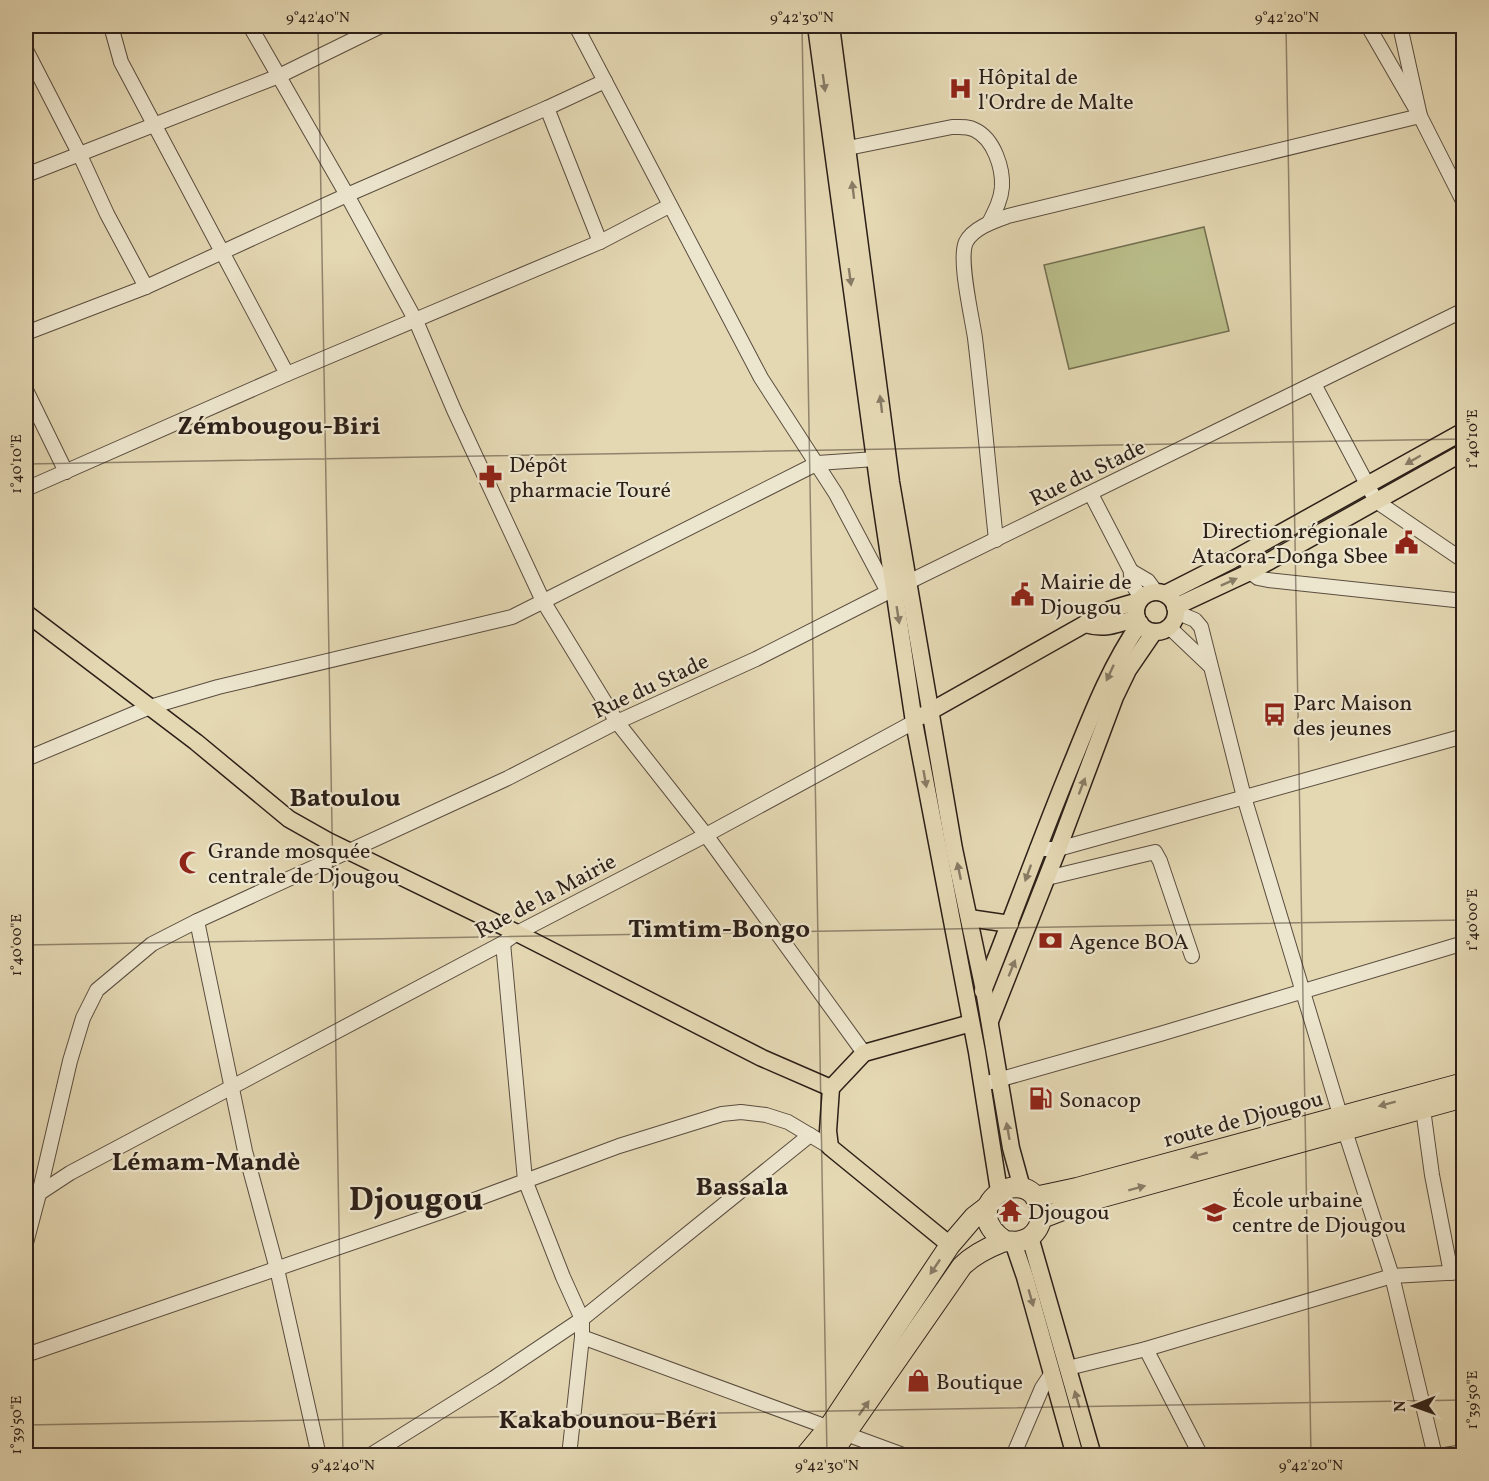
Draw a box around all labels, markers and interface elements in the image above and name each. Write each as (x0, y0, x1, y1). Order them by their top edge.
text: 9°42'40"N (286, 8, 350, 29)
text: 9°42'30"N (770, 8, 834, 29)
text: 9°42'20"N (1255, 8, 1319, 29)
place label: Hôpital de l'Ordre de Malte (978, 63, 1134, 119)
one-way arrow (819, 74, 828, 93)
hospital icon: Hôpital de l'Ordre de Malte (947, 76, 973, 102)
one-way arrow (849, 180, 858, 199)
one-way arrow (846, 267, 855, 286)
one-way arrow (876, 394, 886, 413)
district label: Zémbougou-Biri (177, 409, 381, 445)
text: 1°40'10"E (1463, 409, 1484, 469)
street label: Rue du Stade (1025, 433, 1151, 516)
text: 1°40'10"E (7, 434, 28, 494)
place label: Dépôt pharmacie Touré (509, 451, 671, 507)
one-way arrow (1404, 455, 1421, 465)
pharmacy icon: Dépôt pharmacie Touré (478, 464, 504, 490)
place label: Direction régionale Atacora-Donga Sbee (1191, 517, 1388, 573)
public building icon: Direction régionale Atacora-Donga Sbee (1393, 530, 1419, 556)
place label: Mairie de Djougou (1040, 568, 1132, 624)
one-way arrow (1220, 578, 1237, 587)
public building icon: Mairie de Djougou (1009, 581, 1035, 607)
one-way arrow (894, 606, 903, 625)
street label: Rue du Stade (588, 647, 714, 728)
one-way arrow (1105, 665, 1114, 682)
place label: Parc Maison des jeunes (1293, 689, 1413, 745)
bus stop icon: Parc Maison des jeunes (1262, 702, 1288, 728)
one-way arrow (921, 770, 930, 789)
one-way arrow (1078, 777, 1088, 795)
district label: Batoulou (289, 781, 401, 817)
place label: Grande mosquée centrale de Djougou (208, 837, 400, 893)
street label: Rue de la Mairie (470, 847, 622, 947)
mosque icon: Grande mosquée centrale de Djougou (177, 850, 203, 876)
one-way arrow (954, 861, 963, 880)
one-way arrow (1023, 864, 1033, 882)
text: 1°40'00"E (1463, 889, 1484, 951)
district label: Timtim-Bongo (628, 912, 810, 948)
text: 1°40'00"E (7, 914, 28, 976)
bank icon: Agence BOA (1038, 928, 1064, 954)
place label: Agence BOA (1069, 928, 1189, 959)
one-way arrow (1008, 959, 1017, 977)
street label: route de Djougou (1160, 1084, 1327, 1157)
fuel station icon: Sonacop (1028, 1086, 1054, 1112)
place label: Sonacop (1059, 1086, 1141, 1117)
one-way arrow (1378, 1100, 1396, 1109)
one-way arrow (1003, 1121, 1012, 1140)
district label: Lémam-Mandè (112, 1145, 300, 1181)
one-way arrow (1189, 1151, 1208, 1161)
district label: Bassala (696, 1170, 788, 1206)
district label: Djougou (349, 1178, 483, 1225)
one-way arrow (1128, 1182, 1146, 1192)
place label: École urbaine centre de Djougou (1232, 1186, 1406, 1242)
temple icon: Djougou (997, 1198, 1023, 1224)
place label: Djougou (1028, 1198, 1110, 1229)
school or university icon: École urbaine centre de Djougou (1201, 1199, 1227, 1225)
one-way arrow (929, 1258, 941, 1274)
one-way arrow (1027, 1289, 1036, 1307)
shop icon: Boutique (905, 1368, 931, 1394)
place label: Boutique (936, 1368, 1023, 1399)
text: 1°39'50"E (1463, 1370, 1484, 1430)
north arrow (1384, 1376, 1444, 1436)
one-way arrow (1072, 1390, 1081, 1408)
text: 1°39'50"E (7, 1395, 28, 1455)
text: N (1390, 1400, 1412, 1412)
one-way arrow (858, 1401, 870, 1417)
district label: Kakabounou-Béri (499, 1403, 717, 1439)
text: 9°42'40"N (311, 1456, 375, 1477)
text: 9°42'30"N (795, 1456, 859, 1477)
text: 9°42'20"N (1279, 1456, 1343, 1477)

